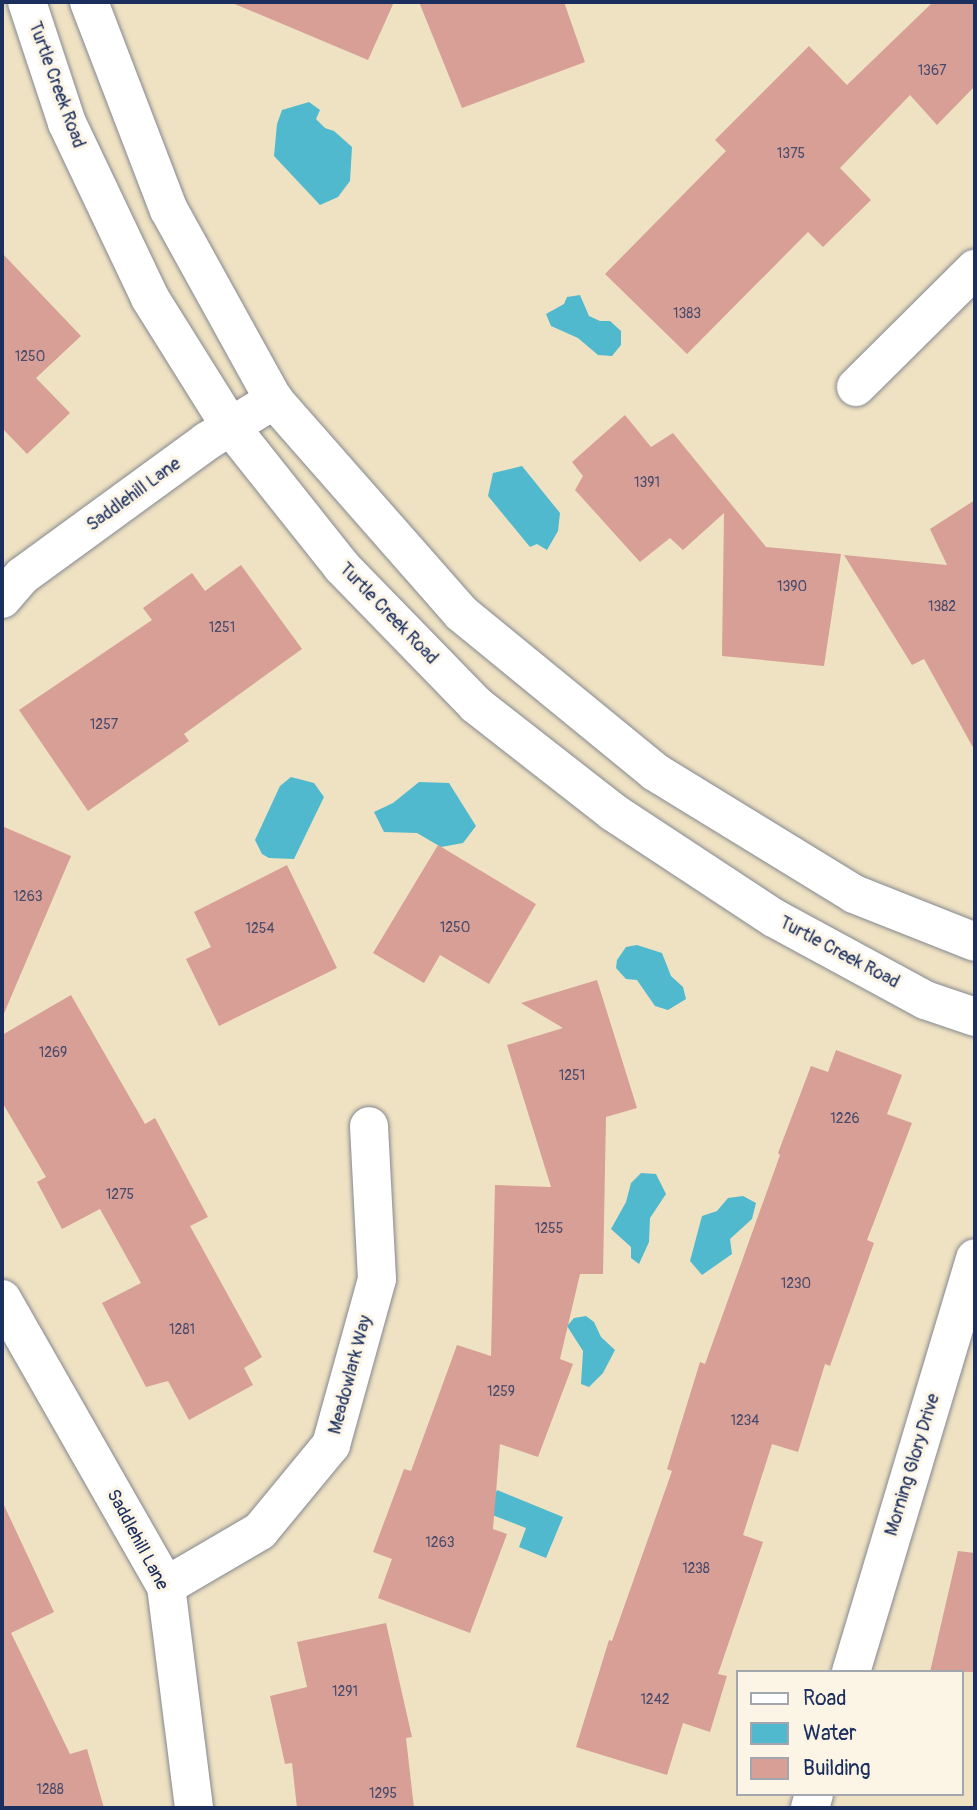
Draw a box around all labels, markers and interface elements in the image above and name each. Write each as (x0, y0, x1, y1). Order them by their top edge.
street label: Turtle Creek Road (23, 19, 89, 151)
house number: 1367 (918, 63, 946, 79)
house number: 1375 (777, 146, 805, 162)
house number: 1383 (673, 306, 701, 322)
house number: 1250 (15, 349, 45, 365)
street label: Saddlehill Lane (83, 454, 185, 536)
house number: 1391 (634, 475, 660, 491)
street label: Turtle Creek Road (334, 559, 442, 669)
house number: 1390 (777, 579, 807, 595)
house number: 1382 (928, 599, 956, 615)
house number: 1251 (209, 620, 235, 636)
house number: 1257 (90, 717, 118, 733)
house number: 1263 (13, 889, 43, 905)
street label: Turtle Creek Road (775, 912, 903, 994)
house number: 1250 (440, 920, 470, 936)
house number: 1254 (245, 921, 275, 937)
house number: 1269 (39, 1045, 67, 1061)
house number: 1251 (559, 1068, 585, 1084)
house number: 1226 (830, 1111, 860, 1127)
house number: 1275 (106, 1187, 134, 1203)
house number: 1255 (535, 1221, 563, 1237)
house number: 1230 (781, 1276, 811, 1292)
street label: Meadowlark Way (325, 1313, 377, 1437)
house number: 1281 (169, 1322, 195, 1338)
house number: 1259 (487, 1384, 515, 1400)
street label: Morning Glory Drive (881, 1391, 945, 1539)
house number: 1234 (731, 1413, 759, 1429)
street label: Saddlehill Lane (101, 1486, 173, 1594)
house number: 1263 (425, 1535, 455, 1551)
house number: 1238 (682, 1561, 710, 1577)
legend (736, 1670, 963, 1796)
house number: 1291 (332, 1684, 358, 1700)
text: Road (803, 1685, 847, 1712)
house number: 1242 (640, 1692, 670, 1708)
text: Water (803, 1720, 856, 1747)
text: Building (803, 1755, 870, 1782)
house number: 1288 (36, 1782, 64, 1798)
house number: 1295 (369, 1786, 397, 1802)

